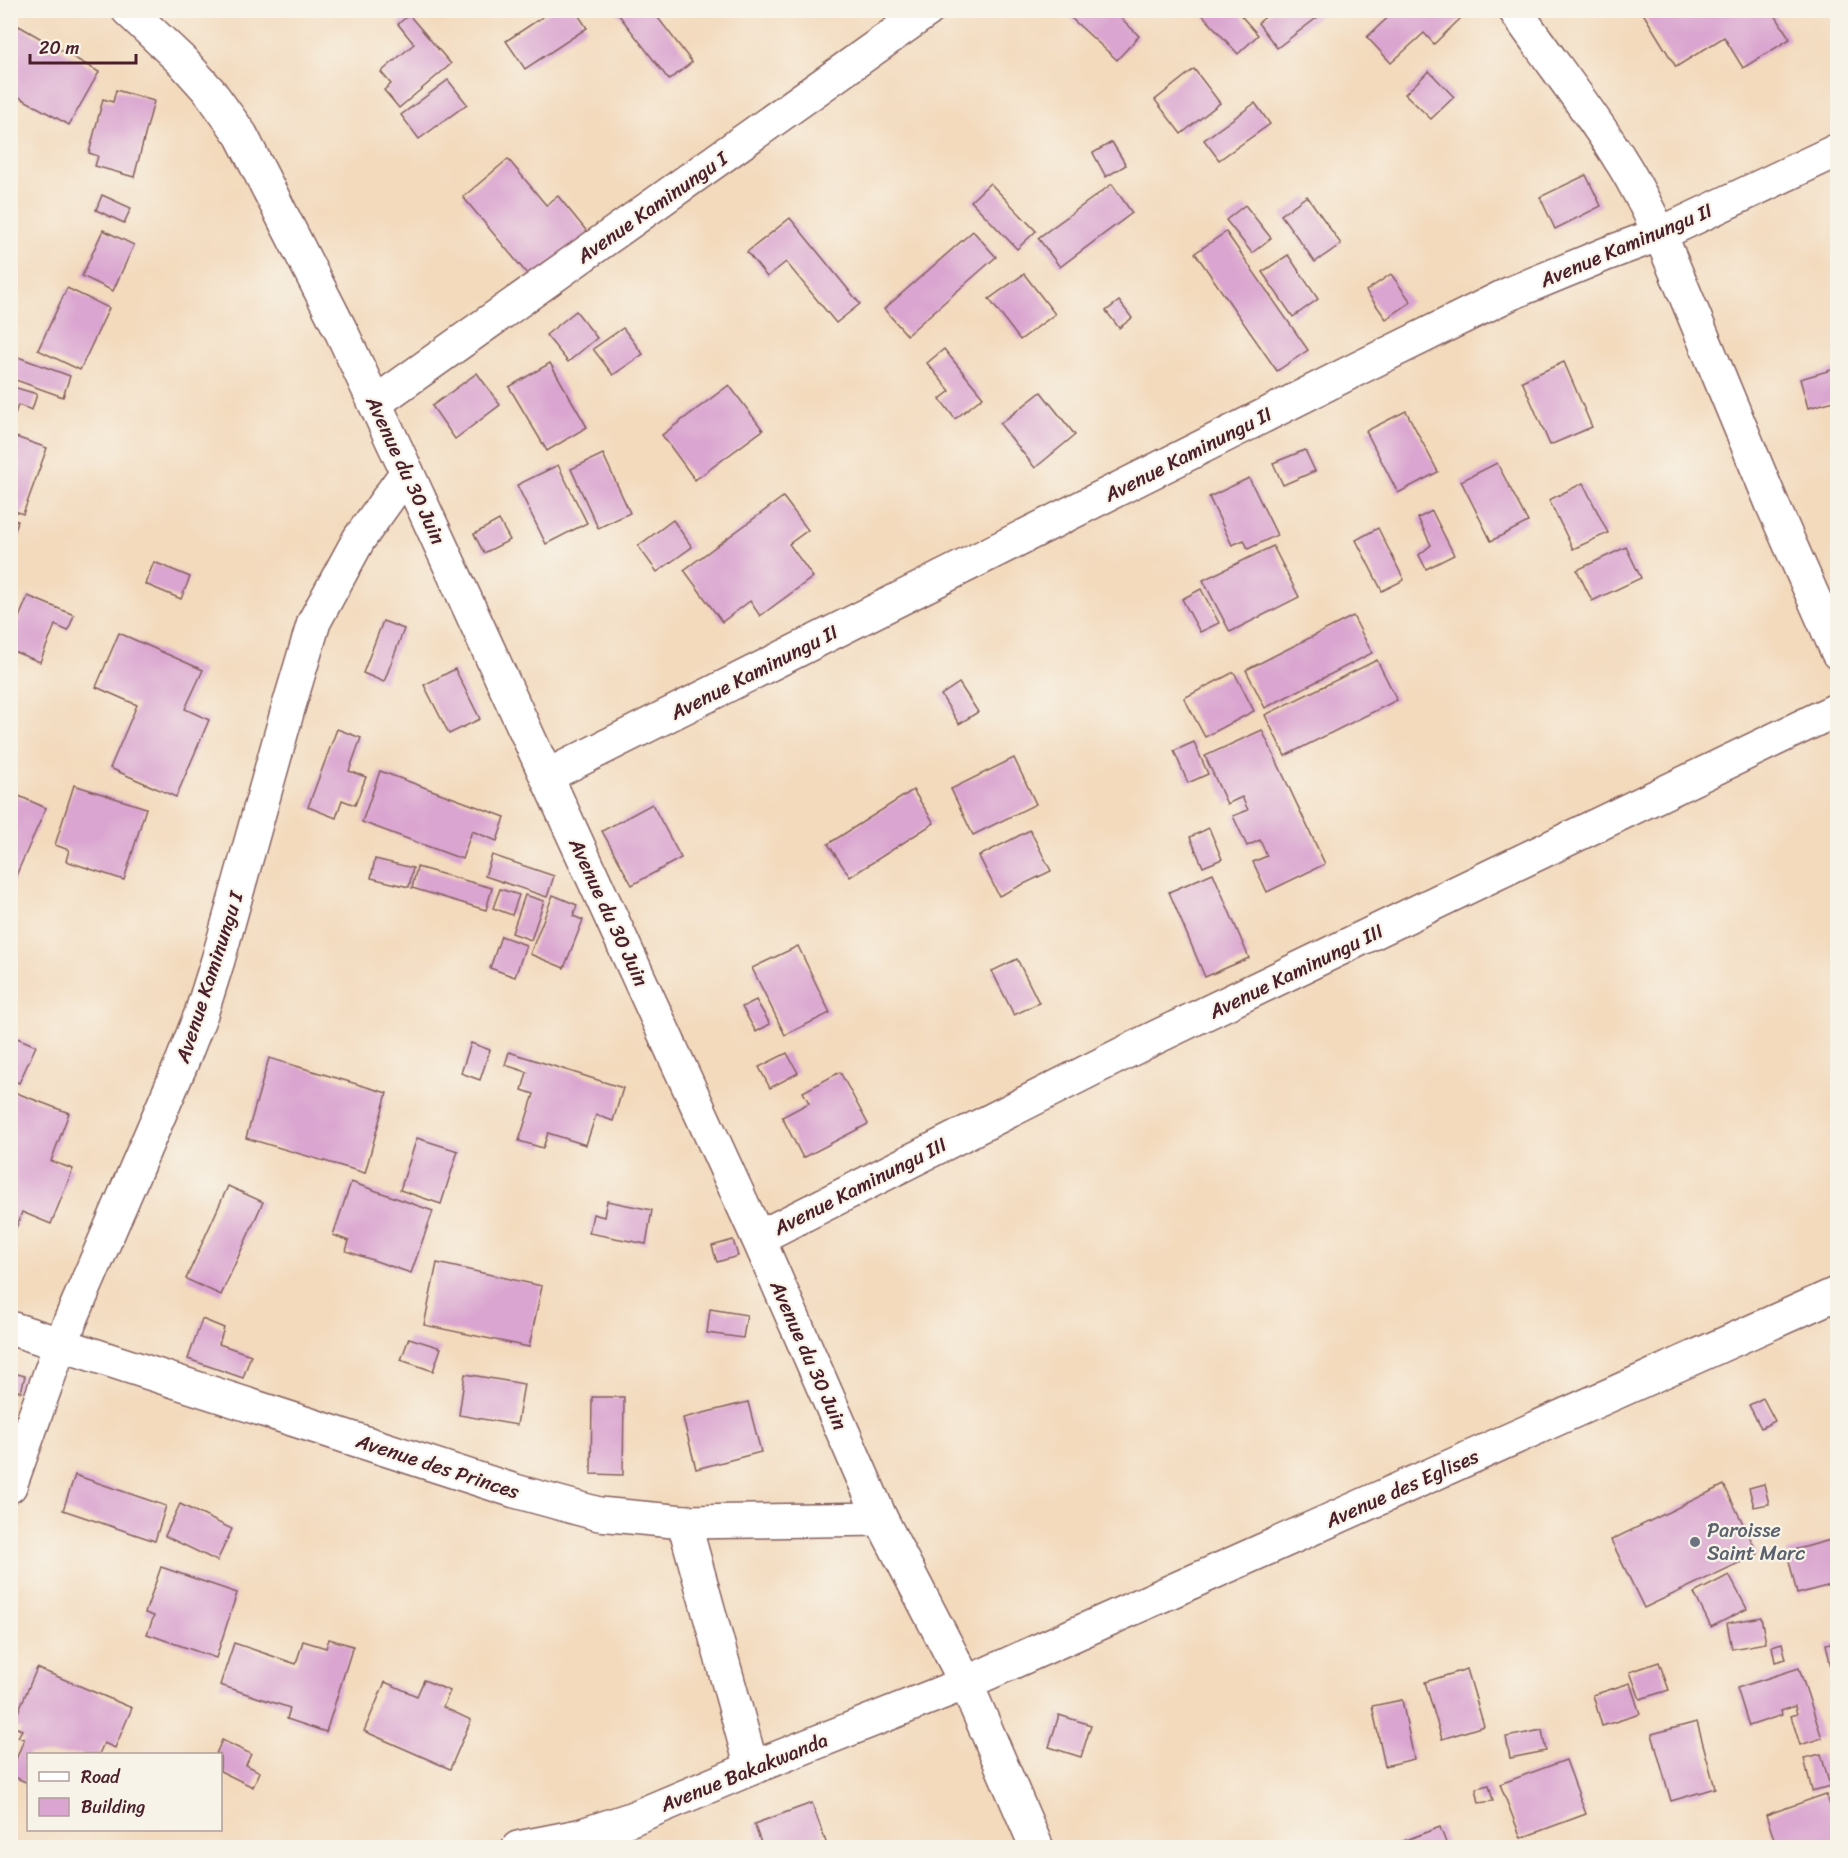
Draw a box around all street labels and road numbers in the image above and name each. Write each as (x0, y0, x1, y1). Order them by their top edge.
street label: Avenue Kaminungu I (568, 141, 736, 273)
street label: Avenue Kaminungu II (1534, 193, 1718, 298)
street label: Avenue du 30 Juin (355, 389, 455, 551)
street label: Avenue Kaminungu II (1097, 397, 1278, 512)
street label: Avenue Kaminungu II (663, 615, 844, 730)
street label: Avenue du 30 Juin (558, 831, 658, 993)
street label: Avenue Kaminungu I (165, 886, 254, 1068)
street label: Avenue Kaminungu III (1202, 914, 1390, 1029)
street label: Avenue Kaminungu III (766, 1128, 953, 1246)
street label: Avenue du 30 Juin (759, 1274, 857, 1436)
street label: Avenue des Princes (351, 1423, 525, 1510)
street label: Avenue des Eglises (1319, 1439, 1485, 1538)
street label: Avenue Bakakwanda (654, 1723, 833, 1822)

